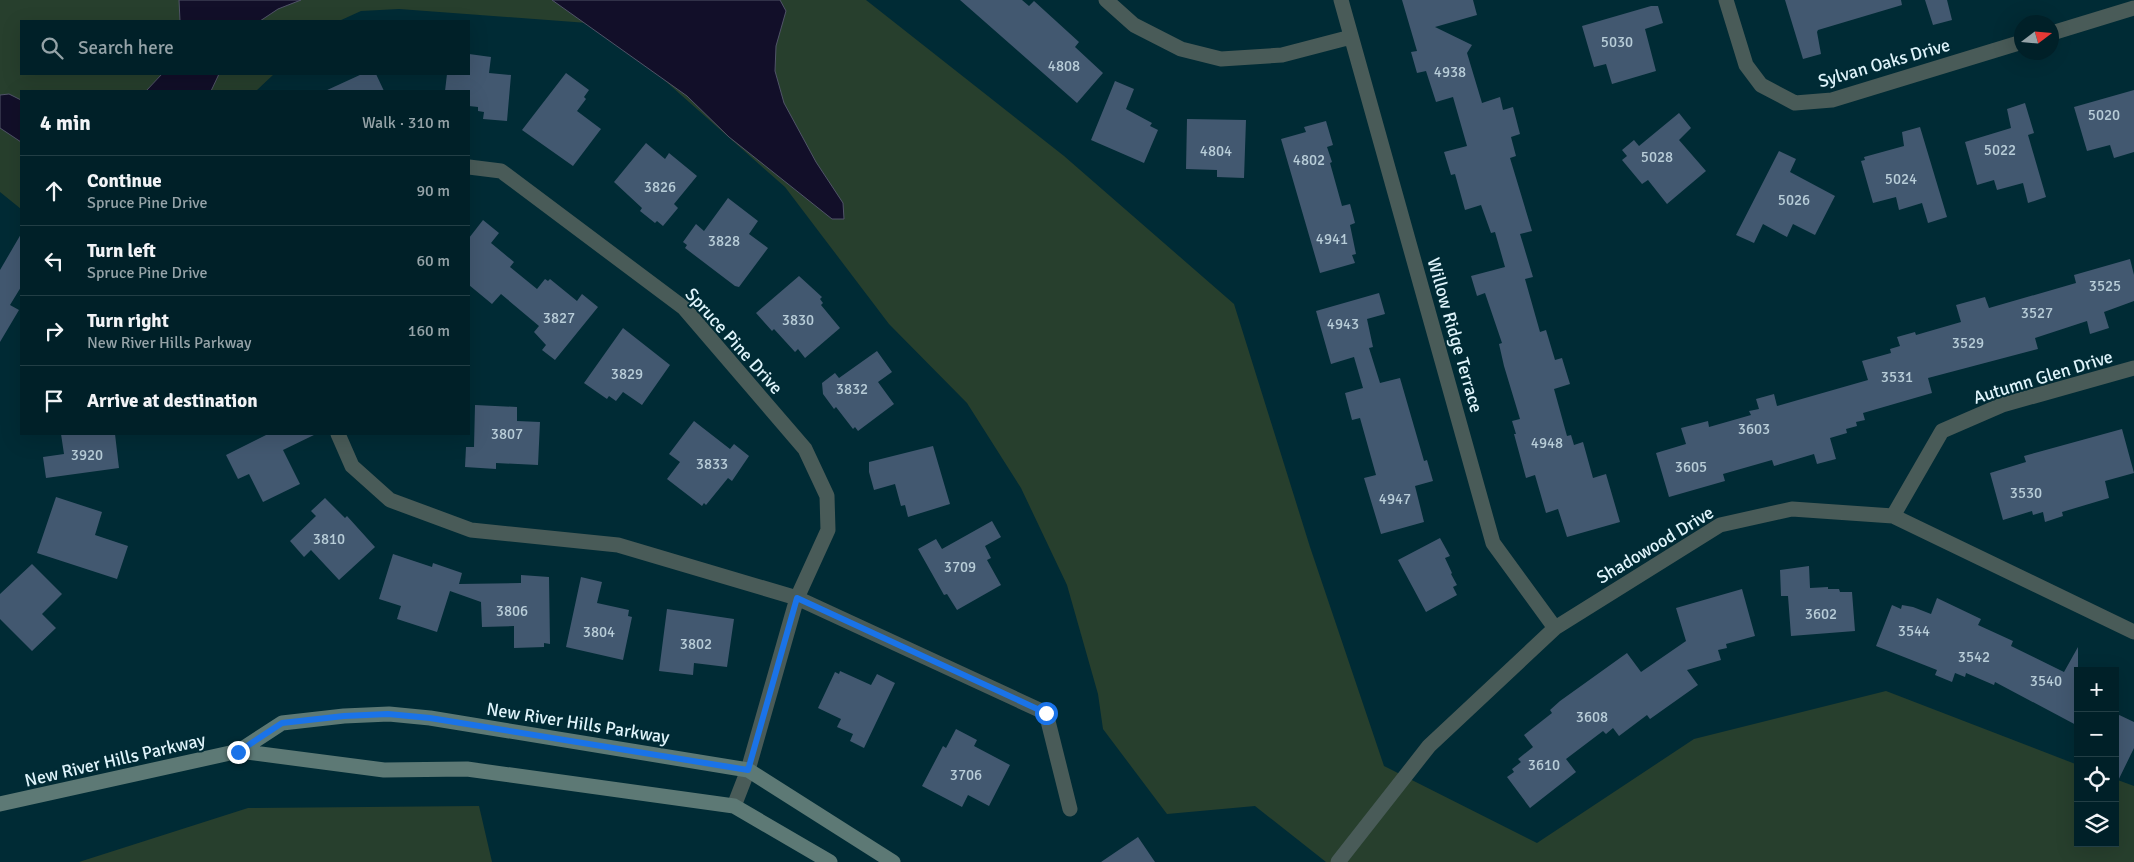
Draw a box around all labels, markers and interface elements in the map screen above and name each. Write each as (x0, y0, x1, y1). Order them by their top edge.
north arrow (2014, 15, 2059, 60)
search box (20, 20, 470, 75)
house number: 5030 (1601, 33, 1633, 51)
icon: search (38, 34, 66, 62)
street label: Sylvan Oaks Drive (1816, 34, 1952, 92)
text: Search here (78, 36, 174, 60)
house number: 4808 (1048, 57, 1080, 75)
house number: 4938 (1434, 63, 1466, 81)
house number: 5020 (2088, 106, 2120, 124)
text: 4 min (40, 110, 91, 136)
text: Walk · 310 m (362, 113, 450, 133)
house number: 5022 (1984, 141, 2016, 159)
house number: 4804 (1200, 142, 1232, 160)
house number: 5028 (1641, 148, 1673, 166)
house number: 4802 (1293, 151, 1325, 169)
text: Continue (87, 169, 162, 193)
house number: 5024 (1885, 170, 1917, 188)
icon: ahead (40, 177, 68, 205)
house number: 3826 (644, 178, 676, 196)
text: 90 m (416, 181, 450, 201)
house number: 5026 (1778, 191, 1810, 209)
text: Spruce Pine Drive (87, 193, 207, 213)
house number: 4941 (1316, 230, 1348, 248)
house number: 3828 (708, 232, 740, 250)
text: Turn left (87, 239, 156, 263)
icon: left (40, 247, 68, 275)
text: 60 m (416, 251, 450, 271)
street label: Willow Ridge Terrace (1422, 255, 1488, 415)
text: Spruce Pine Drive (87, 263, 207, 283)
house number: 3525 (2089, 277, 2121, 295)
street label: Spruce Pine Drive (681, 283, 787, 399)
house number: 3527 (2021, 304, 2053, 322)
text: Turn right (87, 309, 169, 333)
house number: 3827 (543, 309, 575, 327)
house number: 3830 (782, 311, 814, 329)
house number: 4943 (1327, 315, 1359, 333)
icon: right (40, 317, 68, 345)
text: 160 m (408, 321, 450, 341)
text: New River Hills Parkway (87, 333, 251, 353)
house number: 3529 (1952, 334, 1984, 352)
street label: Autumn Glen Drive (1971, 345, 2115, 409)
house number: 3829 (611, 365, 643, 383)
house number: 3531 (1881, 368, 1913, 386)
house number: 3832 (836, 380, 868, 398)
icon: arrive (40, 387, 68, 415)
text: Arrive at destination (87, 389, 258, 413)
house number: 3603 (1738, 420, 1770, 438)
house number: 3807 (491, 425, 523, 443)
house number: 4948 (1531, 434, 1563, 452)
house number: 3920 (71, 446, 103, 464)
house number: 3833 (696, 455, 728, 473)
house number: 3605 (1675, 458, 1707, 476)
house number: 3530 (2010, 484, 2042, 502)
house number: 4947 (1379, 490, 1411, 508)
street label: Shadowood Drive (1592, 501, 1718, 589)
house number: 3810 (313, 530, 345, 548)
house number: 3709 (944, 558, 976, 576)
house number: 3806 (496, 602, 528, 620)
house number: 3602 (1805, 605, 1837, 623)
house number: 3544 (1898, 622, 1930, 640)
house number: 3804 (583, 623, 615, 641)
house number: 3802 (680, 635, 712, 653)
house number: 3542 (1958, 648, 1990, 666)
map controls (2074, 667, 2119, 847)
button: + (2074, 667, 2119, 712)
house number: 3540 (2030, 672, 2062, 690)
street label: New River Hills Parkway (485, 698, 672, 748)
route start (1035, 702, 1058, 725)
house number: 3608 (1576, 708, 1608, 726)
button: − (2074, 712, 2119, 757)
street label: New River Hills Parkway (22, 728, 208, 792)
route end (227, 741, 250, 764)
house number: 3610 (1528, 756, 1560, 774)
button: locate (2074, 757, 2119, 802)
house number: 3706 (950, 766, 982, 784)
button: layers (2074, 802, 2119, 847)

